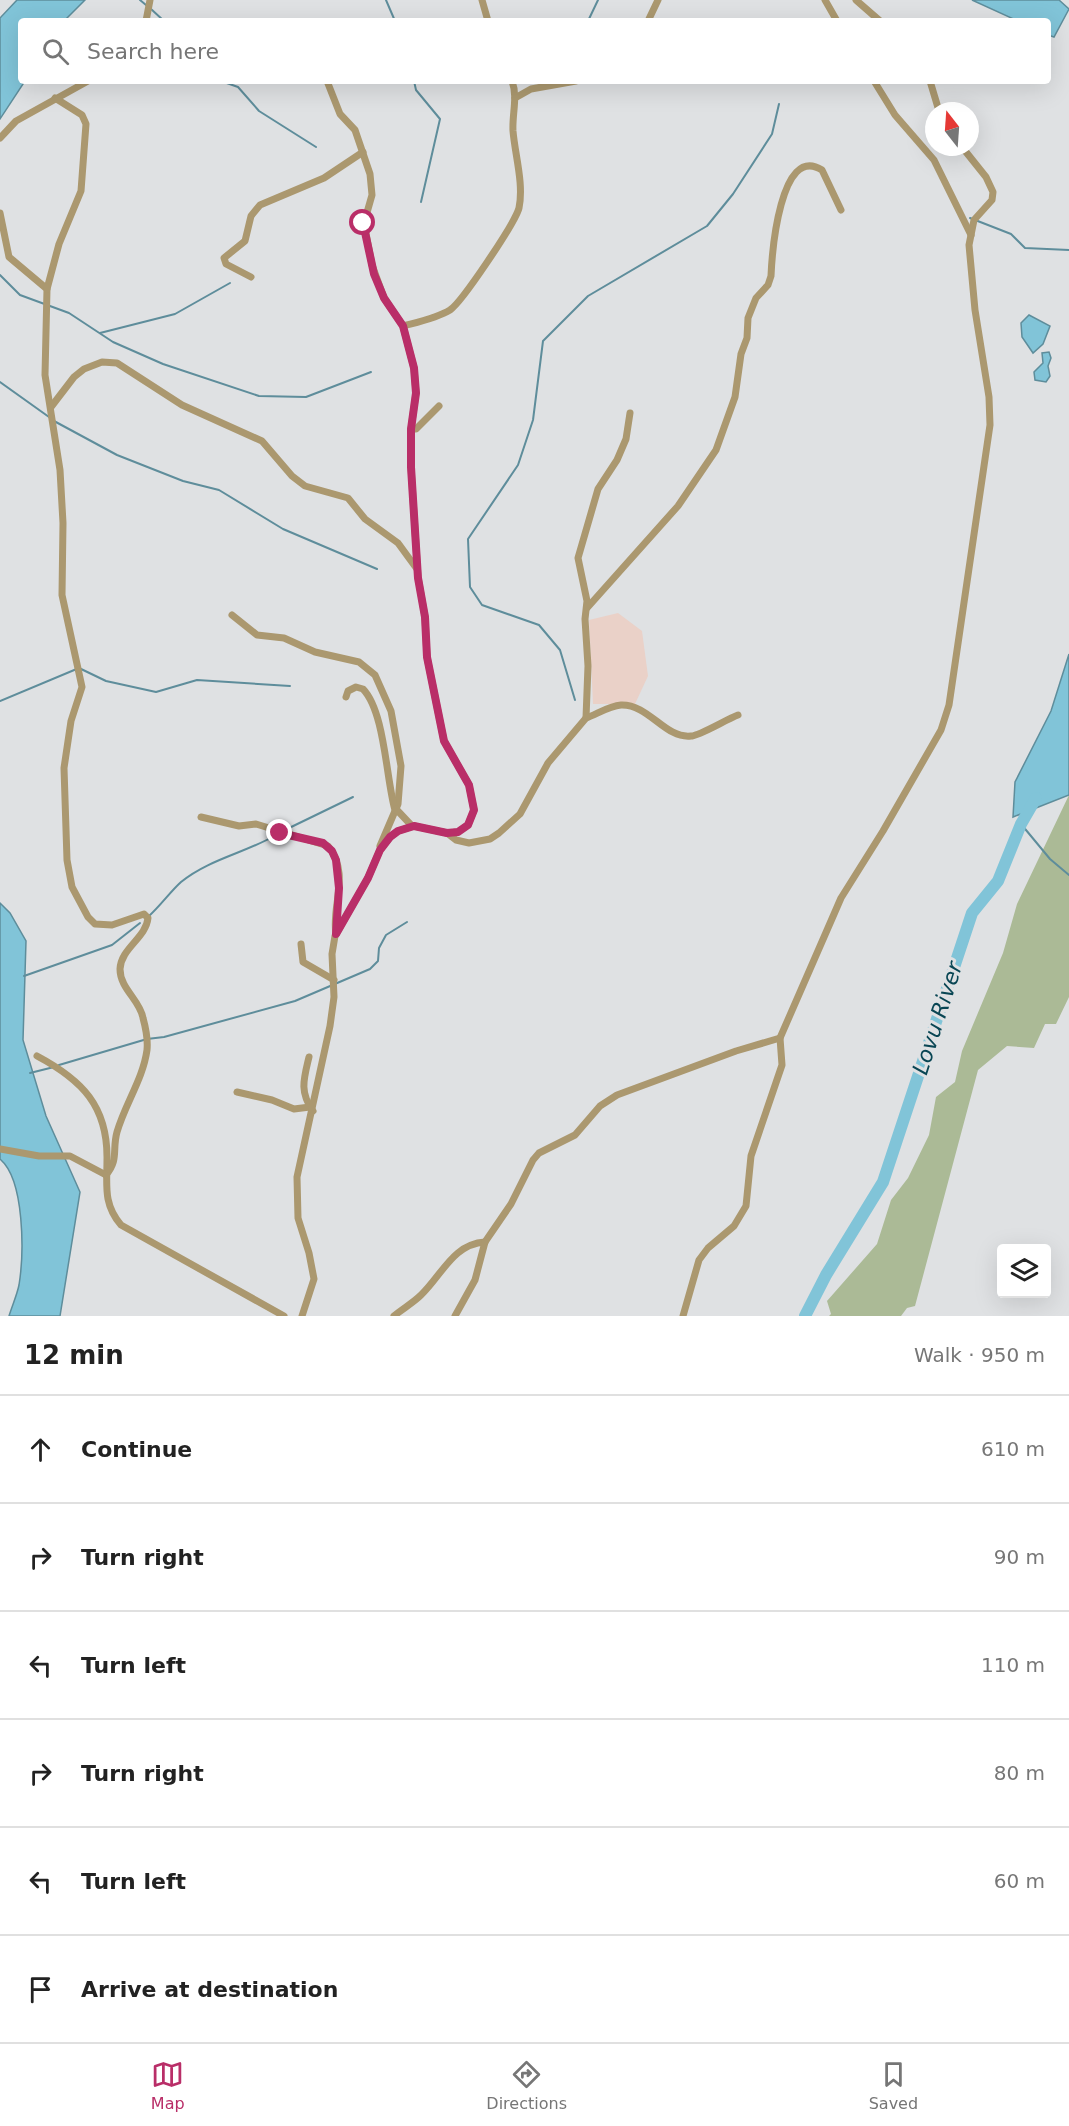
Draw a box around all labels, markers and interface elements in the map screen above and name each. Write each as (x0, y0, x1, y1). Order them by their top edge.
search box (18, 18, 1051, 84)
icon: search (39, 35, 72, 68)
text: Search here (87, 39, 219, 64)
north arrow (925, 102, 979, 156)
route start (349, 209, 375, 235)
route end (266, 819, 292, 845)
water label: Lovu River (908, 957, 968, 1077)
map controls (997, 1244, 1051, 1298)
button: layers (997, 1244, 1051, 1298)
text: 12 min (24, 1340, 124, 1370)
text: Walk · 950 m (914, 1343, 1045, 1367)
icon: ahead (24, 1433, 57, 1466)
text: Continue (81, 1437, 192, 1462)
text: 610 m (981, 1437, 1045, 1461)
icon: right (24, 1541, 57, 1574)
text: Turn right (81, 1545, 204, 1570)
text: 90 m (994, 1545, 1045, 1569)
icon: left (24, 1649, 57, 1682)
text: Turn left (81, 1653, 186, 1678)
text: 110 m (981, 1653, 1045, 1677)
icon: right (24, 1757, 57, 1790)
text: Turn right (81, 1761, 204, 1786)
text: 80 m (994, 1761, 1045, 1785)
icon: left (24, 1865, 57, 1898)
text: Turn left (81, 1869, 186, 1894)
text: 60 m (994, 1869, 1045, 1893)
icon: arrive (24, 1973, 57, 2006)
text: Arrive at destination (81, 1977, 338, 2002)
tab: Map (151, 2058, 185, 2113)
tab: Directions (486, 2058, 567, 2113)
tab: Saved (869, 2058, 918, 2113)

